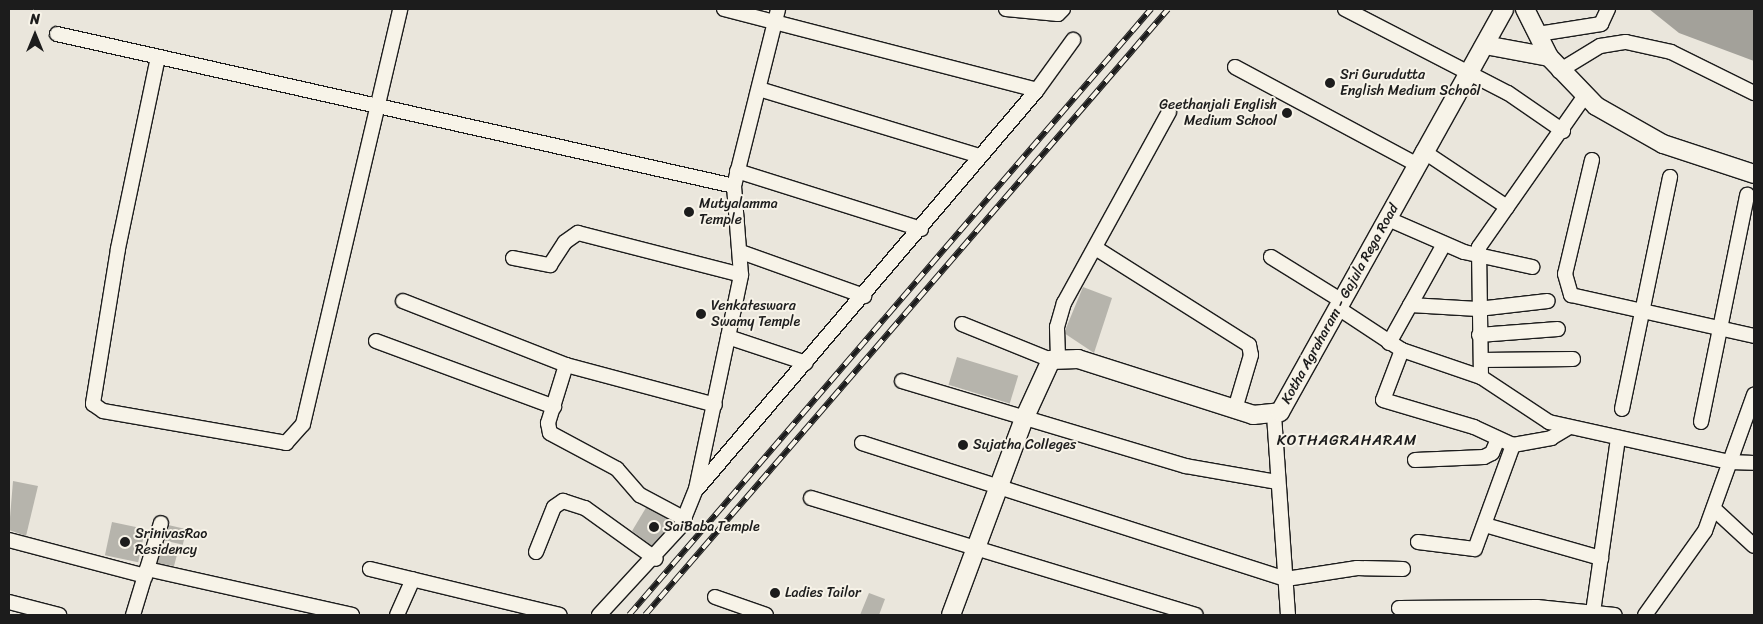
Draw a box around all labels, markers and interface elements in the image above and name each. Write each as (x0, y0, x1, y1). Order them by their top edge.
text: N (30, 7, 40, 32)
north arrow (10, 10, 60, 60)
place label: Sri Gurudutta English Medium School (1340, 67, 1481, 100)
marker: Sri Gurudutta English Medium School (1324, 77, 1336, 89)
place label: Geethanjali English Medium School (1159, 97, 1277, 130)
marker: Geethanjali English Medium School (1281, 107, 1293, 119)
place label: Mutyalamma Temple (699, 196, 778, 228)
street label: Kotha Agraharam - Gajula Rega Road (1278, 201, 1402, 407)
marker: Mutyalamma Temple (683, 206, 695, 218)
place label: Venkateswara Swamy Temple (711, 298, 801, 331)
marker: Venkateswara Swamy Temple (695, 308, 707, 320)
district label: KOTHAGRAHARAM (1275, 432, 1419, 450)
place label: Sujatha Colleges (973, 437, 1076, 453)
marker: Sujatha Colleges (957, 439, 969, 451)
place label: SaiBaba Temple (664, 519, 761, 535)
marker: SaiBaba Temple (648, 521, 660, 533)
place label: SrinivasRao Residency (135, 526, 207, 558)
marker: SrinivasRao Residency (119, 536, 131, 548)
place label: Ladies Tailor (785, 585, 861, 601)
marker: Ladies Tailor (769, 587, 781, 599)

